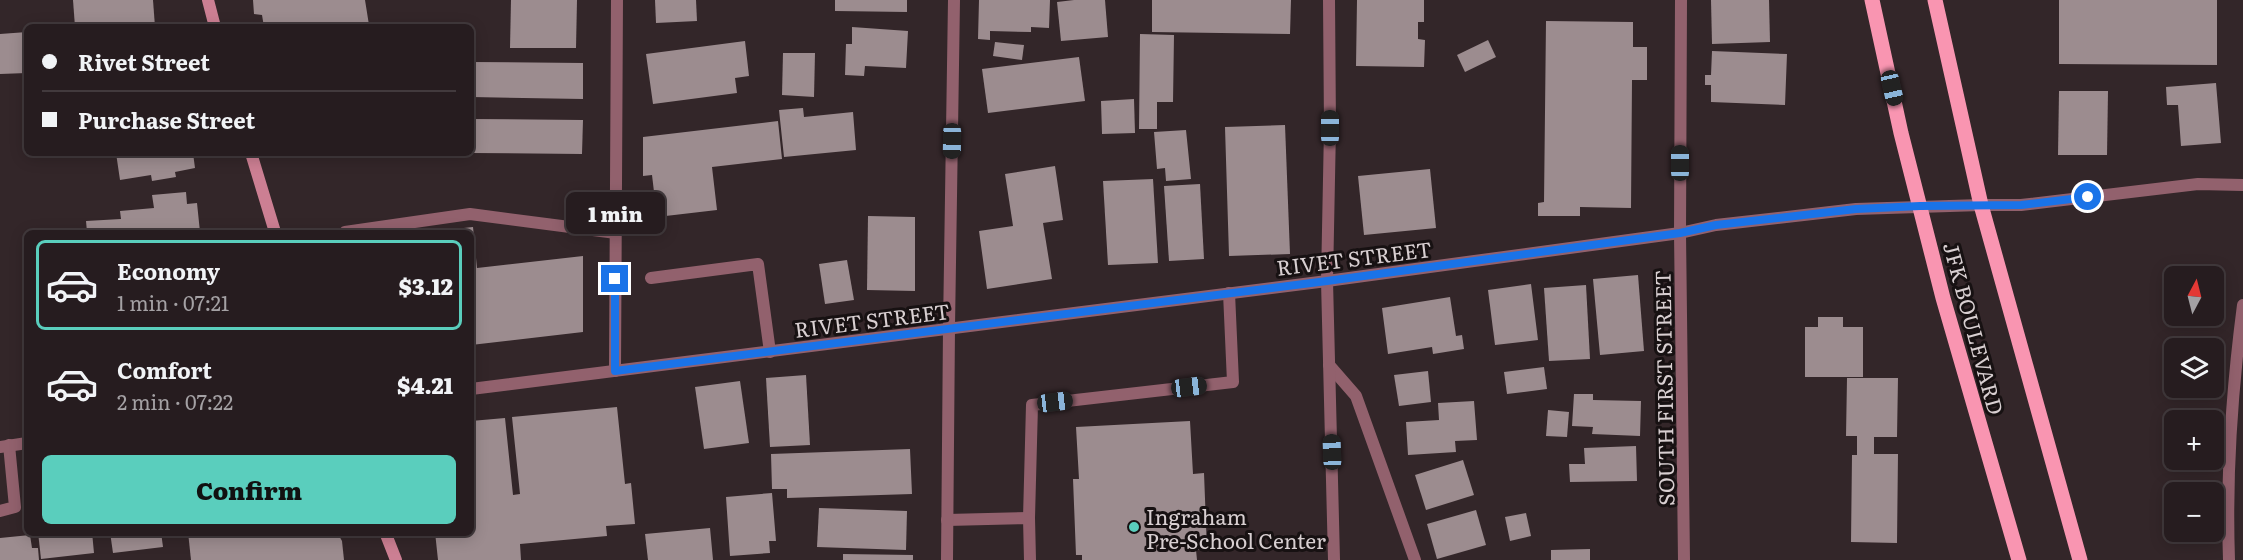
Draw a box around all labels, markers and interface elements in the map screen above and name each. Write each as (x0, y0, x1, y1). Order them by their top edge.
text: Rivet Street (78, 45, 210, 78)
car (1879, 68, 1905, 108)
text: Purchase Street (78, 103, 255, 136)
car (1321, 110, 1339, 146)
car (943, 123, 961, 159)
car (1671, 145, 1689, 181)
route start (2074, 183, 2101, 210)
callout: 1 min (566, 192, 664, 234)
text: 1 min (588, 198, 643, 228)
street label: RIVET STREET (1275, 232, 1433, 282)
street label: JFK BOULEVARD (1937, 238, 2013, 418)
text: Economy (117, 254, 220, 287)
icon: car (45, 258, 99, 312)
route end (601, 265, 628, 292)
north arrow (2164, 266, 2224, 326)
map controls (2164, 266, 2224, 542)
text: $3.12 (398, 269, 453, 302)
street label: SOUTH FIRST STREET (1645, 270, 1681, 506)
text: 1 min · 07:21 (117, 287, 229, 317)
street label: RIVET STREET (793, 294, 951, 344)
button: layers (2164, 338, 2224, 398)
text: Comfort (117, 353, 212, 386)
icon: car (45, 357, 99, 411)
text: $4.21 (397, 368, 453, 401)
car (1170, 376, 1208, 398)
text: 2 min · 07:22 (117, 386, 233, 416)
car (1036, 391, 1074, 413)
button: + (2164, 410, 2224, 470)
car (1322, 434, 1342, 470)
button: Confirm (42, 455, 456, 524)
button: − (2164, 482, 2224, 542)
place label: Ingraham Pre-School Center (1146, 500, 1326, 555)
marker: Ingraham Pre-School Center (1127, 520, 1141, 534)

